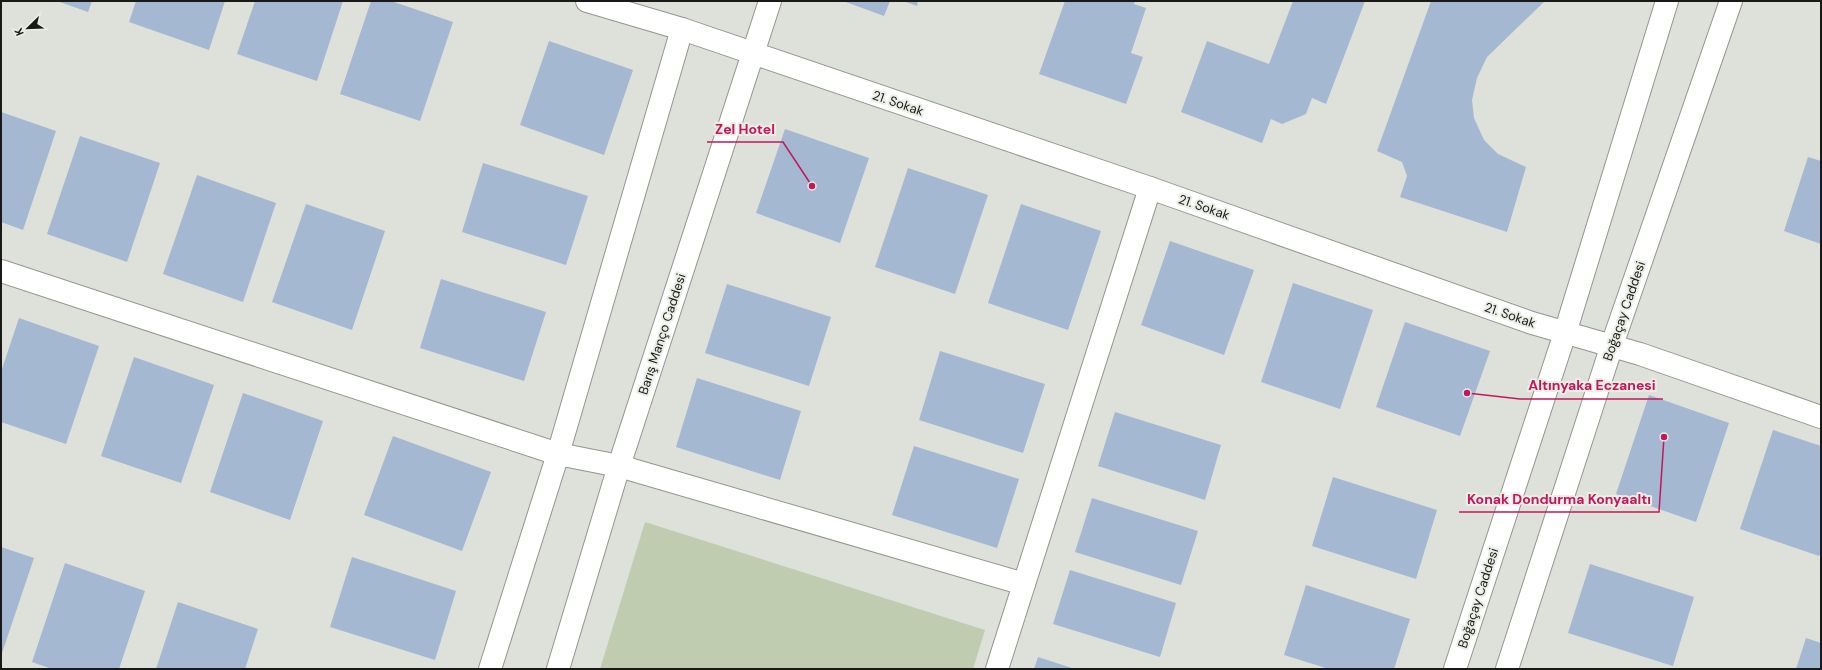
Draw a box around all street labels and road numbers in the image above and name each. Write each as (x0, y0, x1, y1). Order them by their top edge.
street label: 21. Sokak (870, 86, 926, 120)
street label: 21. Sokak (1176, 190, 1232, 224)
street label: Boğaçay Caddesi (1599, 259, 1649, 363)
street label: Barış Manço Caddesi (634, 271, 690, 397)
street label: 21. Sokak (1482, 298, 1538, 332)
street label: Boğaçay Caddesi (1454, 546, 1502, 650)

